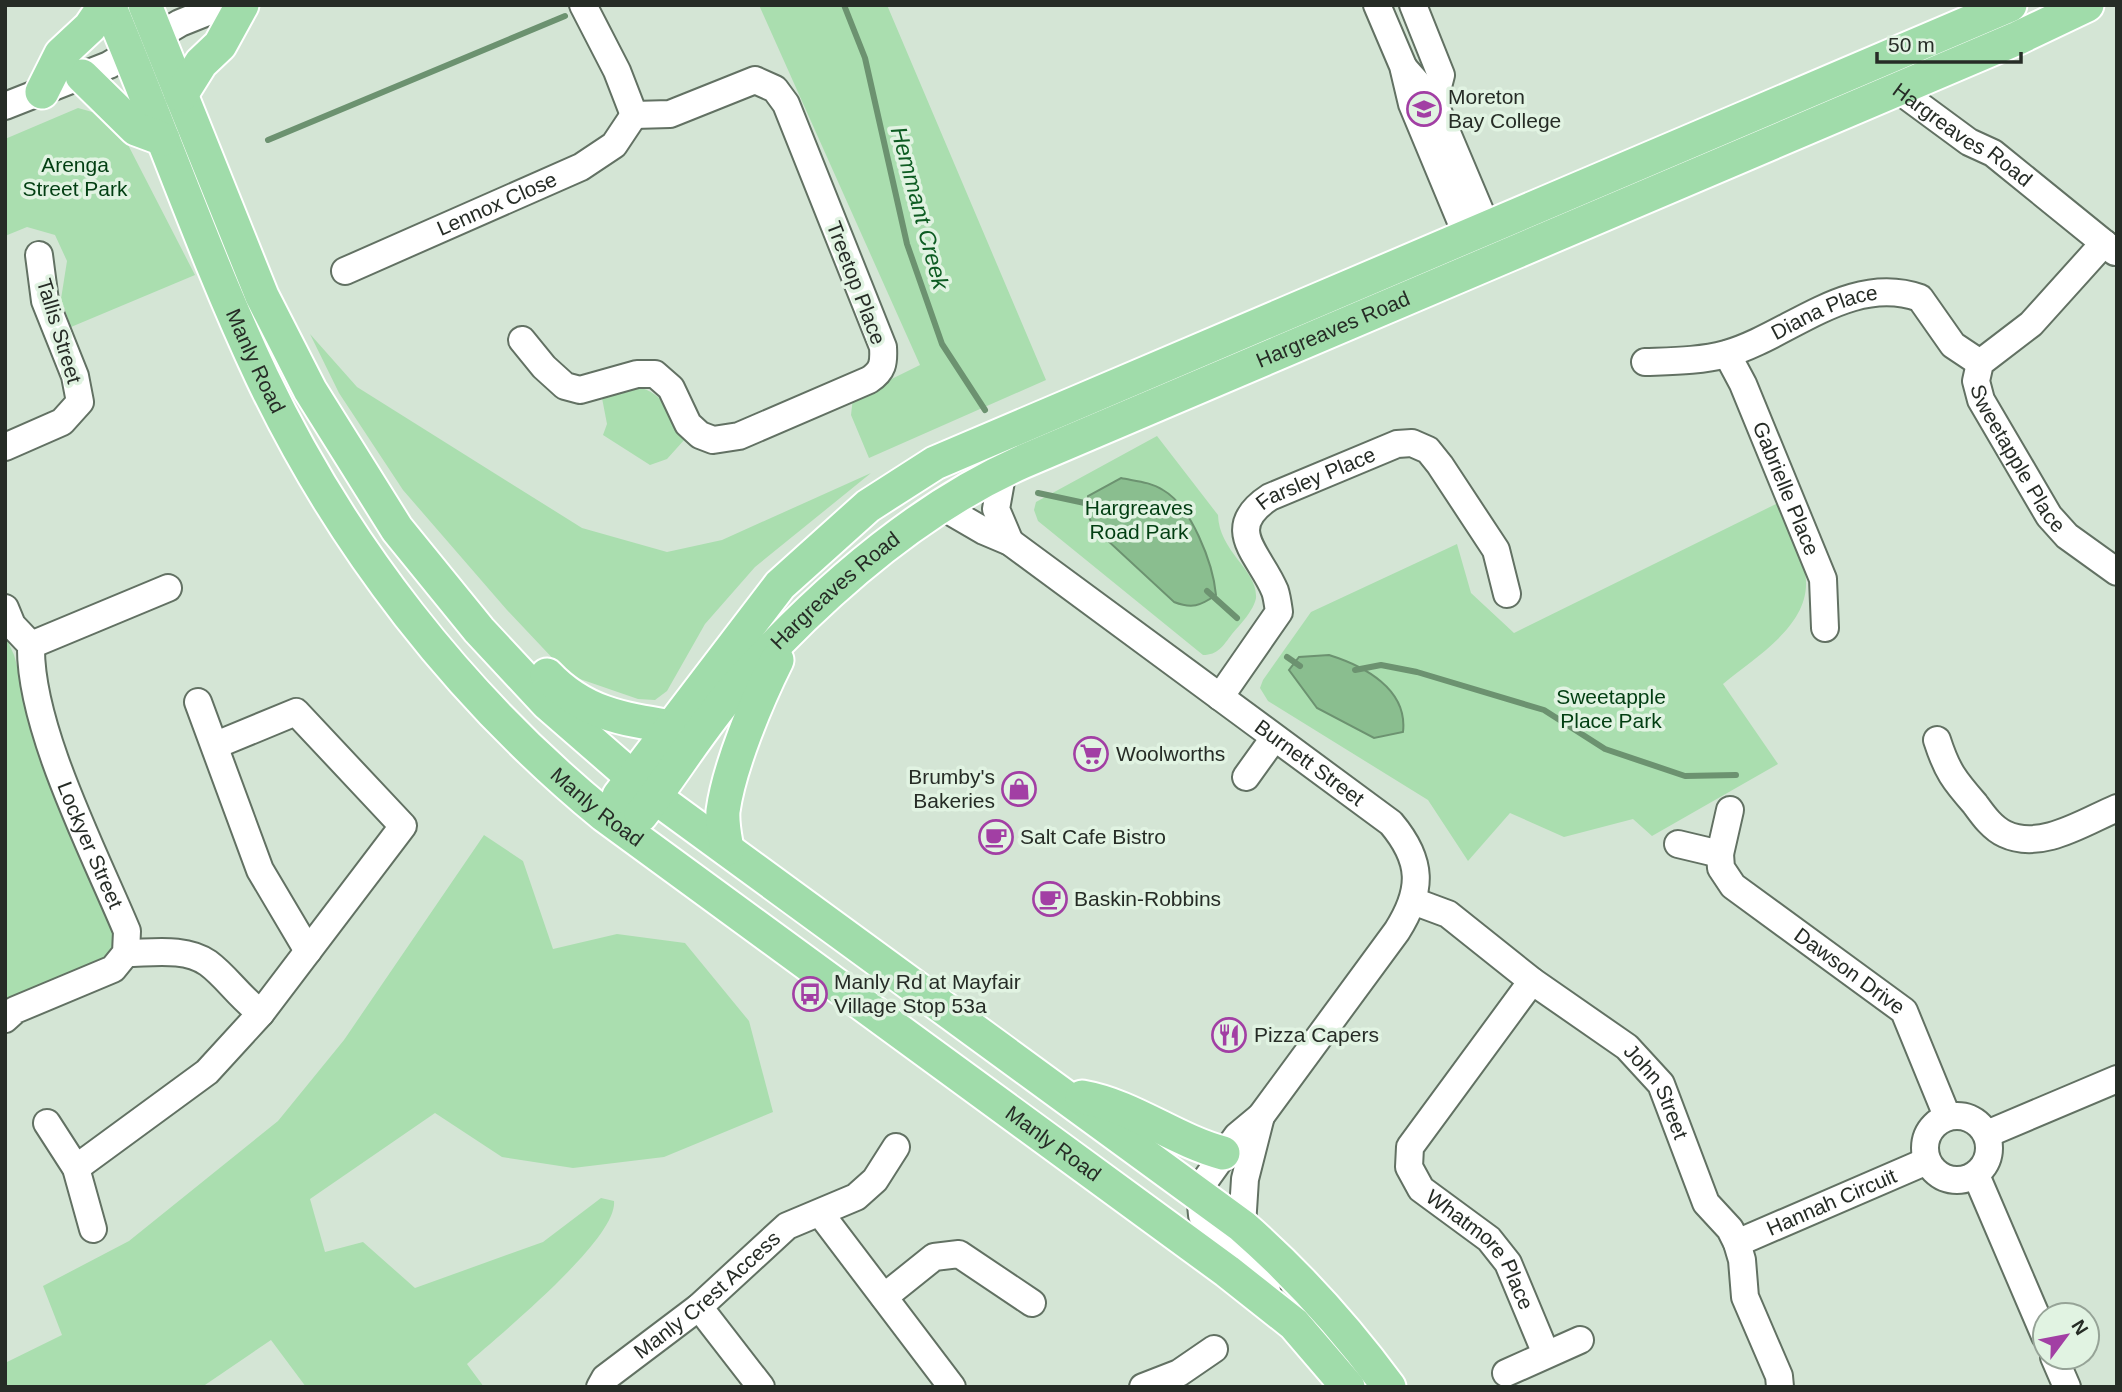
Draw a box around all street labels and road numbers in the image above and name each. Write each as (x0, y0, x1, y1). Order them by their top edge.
street label: Hargreaves Road (1889, 78, 2037, 191)
street label: Lennox Close (433, 167, 560, 240)
street label: Treetop Place (822, 218, 890, 348)
street label: Tallis Street (33, 276, 86, 386)
street label: Diana Place (1767, 281, 1879, 344)
street label: Hargreaves Road (1253, 286, 1413, 372)
street label: Manly Road (222, 305, 290, 417)
street label: Sweetapple Place (1966, 382, 2070, 537)
street label: Gabrielle Place (1749, 418, 1824, 559)
street label: Farsley Place (1251, 442, 1379, 514)
street label: Hargreaves Road (766, 527, 904, 654)
street label: Burnett Street (1251, 715, 1369, 810)
street label: Manly Road (546, 763, 648, 851)
street label: Lockyer Street (53, 778, 128, 912)
street label: Dawson Drive (1790, 923, 1909, 1019)
street label: John Street (1619, 1039, 1693, 1142)
street label: Manly Road (1001, 1101, 1105, 1186)
street label: Hannah Circuit (1763, 1164, 1900, 1240)
street label: Whatmore Place (1422, 1185, 1538, 1313)
street label: Manly Crest Access (629, 1226, 785, 1363)

